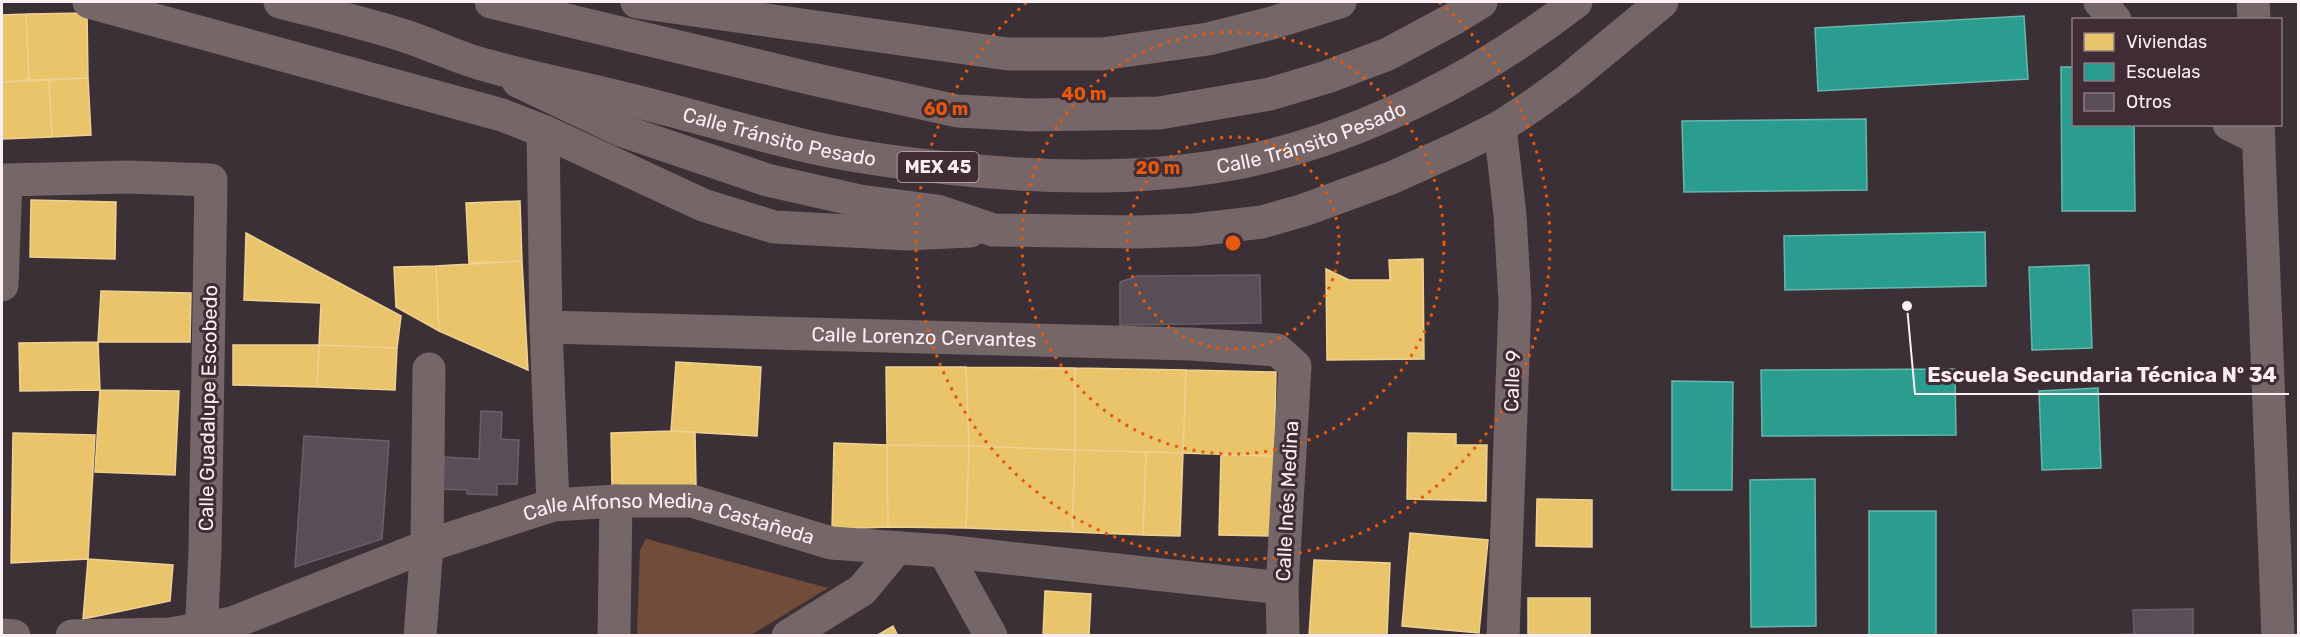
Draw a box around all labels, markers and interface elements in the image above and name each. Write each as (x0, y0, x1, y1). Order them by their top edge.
legend (2072, 18, 2282, 126)
text: Viviendas (2126, 31, 2207, 53)
text: Escuelas (2126, 61, 2200, 83)
text: 40 m (1062, 83, 1106, 105)
text: Otros (2126, 91, 2171, 113)
street label: Calle Tránsito Pesado (1215, 96, 1410, 178)
text: 60 m (924, 98, 968, 120)
street label: Calle Tránsito Pesado (680, 102, 878, 171)
road number: MEX 45 (898, 152, 978, 182)
text: 20 m (1136, 157, 1180, 179)
centre of rings (1223, 233, 1243, 253)
street label: Calle Guadalupe Escobedo (194, 285, 222, 531)
street label: Calle Lorenzo Cervantes (811, 322, 1037, 352)
street label: Calle 9 (1499, 350, 1525, 412)
callout: Escuela Secundaria Técnica Nº 34 (1915, 355, 2289, 394)
text: Escuela Secundaria Técnica Nº 34 (1927, 362, 2277, 387)
street label: Calle Inés Medina (1271, 420, 1303, 582)
street label: Calle Alfonso Medina Castañeda (520, 489, 817, 549)

